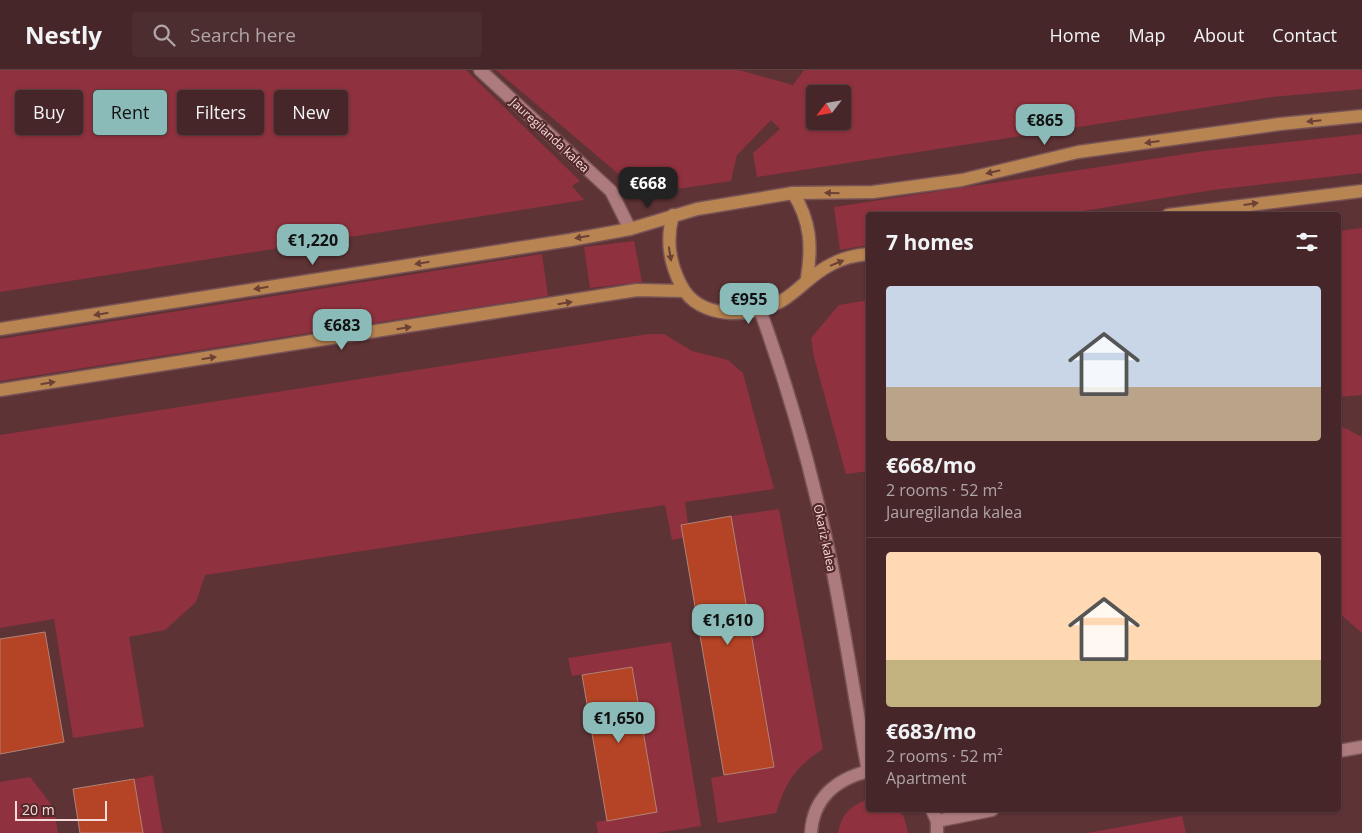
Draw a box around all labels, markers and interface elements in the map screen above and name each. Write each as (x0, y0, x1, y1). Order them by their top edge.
search box (132, 12, 482, 57)
text: Nestly (25, 18, 102, 51)
icon: search (150, 21, 178, 49)
text: Search here (190, 22, 296, 48)
text: Home (1050, 23, 1100, 47)
text: Map (1128, 23, 1166, 47)
text: About (1194, 23, 1244, 47)
text: Contact (1272, 23, 1337, 47)
north arrow (806, 85, 851, 130)
map controls (806, 85, 851, 130)
chip: Buy (15, 90, 83, 135)
chip: Rent (93, 90, 167, 135)
chip: Filters (177, 90, 264, 135)
chip: New (274, 90, 348, 135)
street label: Jauregilanda kalea (506, 93, 593, 176)
pin: €865 (1015, 104, 1075, 146)
text: €865 (1027, 109, 1063, 131)
one-way arrow (1305, 117, 1321, 125)
one-way arrow (1144, 138, 1160, 146)
pin: €668 (618, 166, 678, 209)
one-way arrow (985, 168, 1000, 176)
text: €668 (630, 172, 666, 194)
one-way arrow (824, 189, 840, 197)
one-way arrow (1243, 199, 1259, 207)
pin: €1,220 (272, 224, 354, 266)
text: 7 homes (886, 228, 974, 256)
icon: filters (1293, 228, 1321, 256)
text: €1,220 (288, 229, 338, 251)
one-way arrow (574, 234, 590, 242)
one-way arrow (667, 246, 675, 262)
one-way arrow (830, 258, 844, 266)
one-way arrow (414, 259, 430, 267)
pin: €955 (719, 282, 779, 325)
one-way arrow (253, 285, 269, 293)
text: €955 (731, 288, 767, 310)
one-way arrow (557, 299, 573, 307)
pin: €683 (312, 308, 372, 351)
one-way arrow (93, 310, 109, 318)
text: €683 (324, 314, 360, 336)
icon: home (1059, 319, 1149, 409)
one-way arrow (396, 323, 412, 331)
one-way arrow (201, 354, 217, 362)
one-way arrow (41, 378, 57, 386)
text: €668/mo (886, 451, 976, 479)
text: 2 rooms · 52 m² (886, 479, 1003, 501)
text: Jauregilanda kalea (886, 501, 1022, 523)
street label: Okariz kalea (810, 503, 840, 573)
icon: home (1059, 584, 1149, 674)
pin: €1,610 (687, 604, 769, 646)
text: €1,610 (703, 609, 753, 631)
pin: €1,650 (578, 702, 660, 744)
text: €1,650 (594, 707, 644, 729)
text: €683/mo (886, 717, 976, 745)
text: 2 rooms · 52 m² (886, 745, 1003, 767)
text: Apartment (886, 767, 966, 789)
scale bar (15, 798, 108, 821)
text: 20 m (22, 800, 55, 819)

